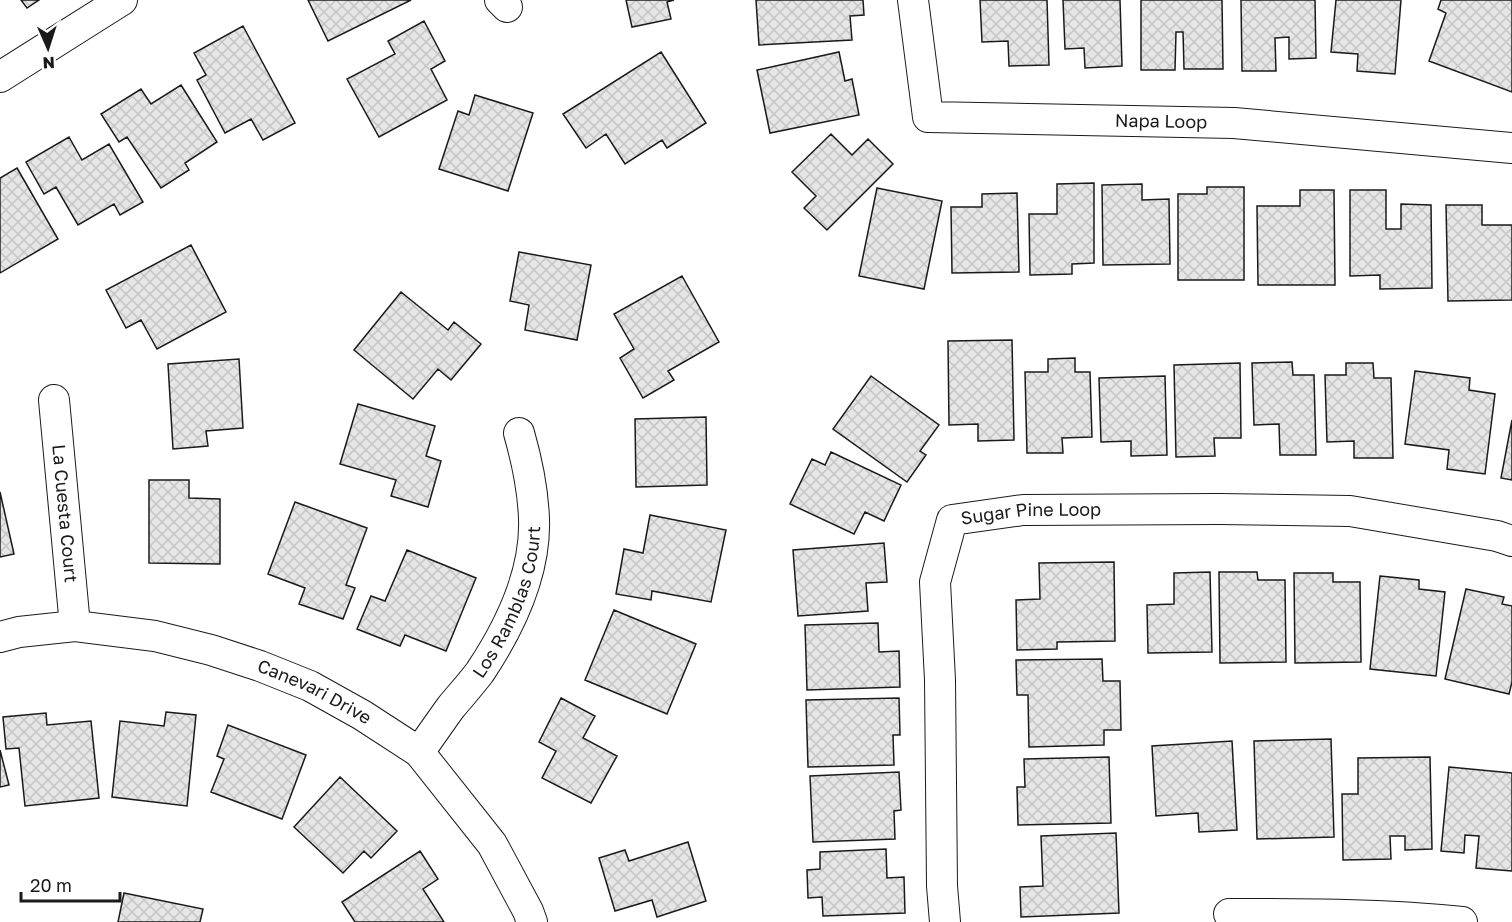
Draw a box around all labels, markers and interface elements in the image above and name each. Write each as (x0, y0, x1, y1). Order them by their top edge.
north arrow (18, 18, 78, 78)
text: N (42, 53, 55, 73)
street label: Napa Loop (1115, 109, 1207, 132)
street label: La Cuesta Court (48, 443, 83, 583)
street label: Sugar Pine Loop (959, 498, 1101, 529)
street label: Los Ramblas Court (467, 526, 544, 682)
street label: Canevari Drive (254, 654, 376, 728)
scale bar (21, 865, 120, 903)
text: 20 m (30, 874, 72, 896)

